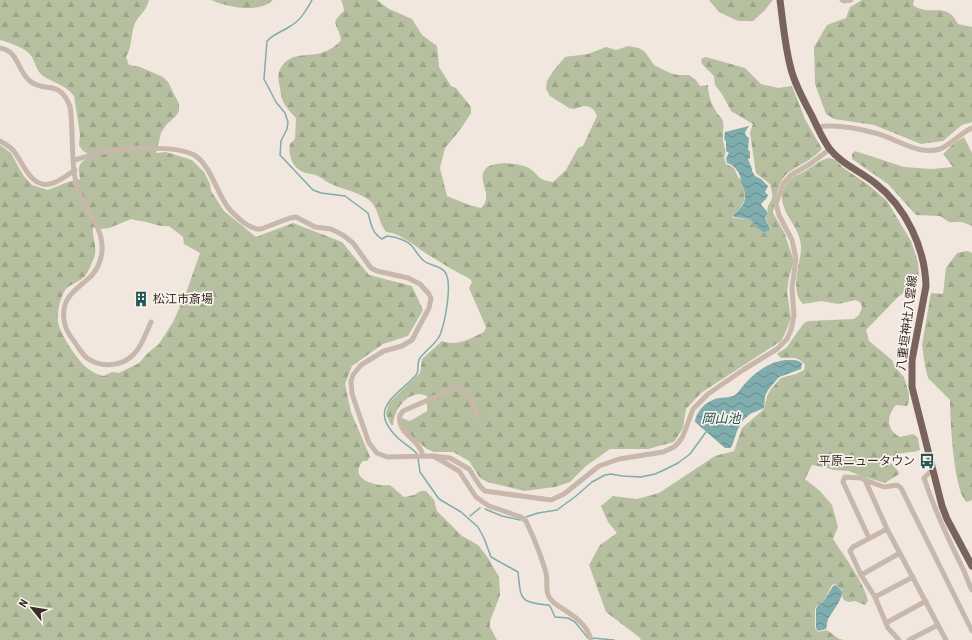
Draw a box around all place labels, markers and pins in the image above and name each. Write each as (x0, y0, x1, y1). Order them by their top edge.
building icon: 松江市斎場 (132, 290, 150, 308)
place label: 松江市斎場 (153, 292, 213, 306)
bus stop icon: 平原ニュータウン (918, 452, 936, 470)
place label: 平原ニュータウン (819, 454, 915, 468)

